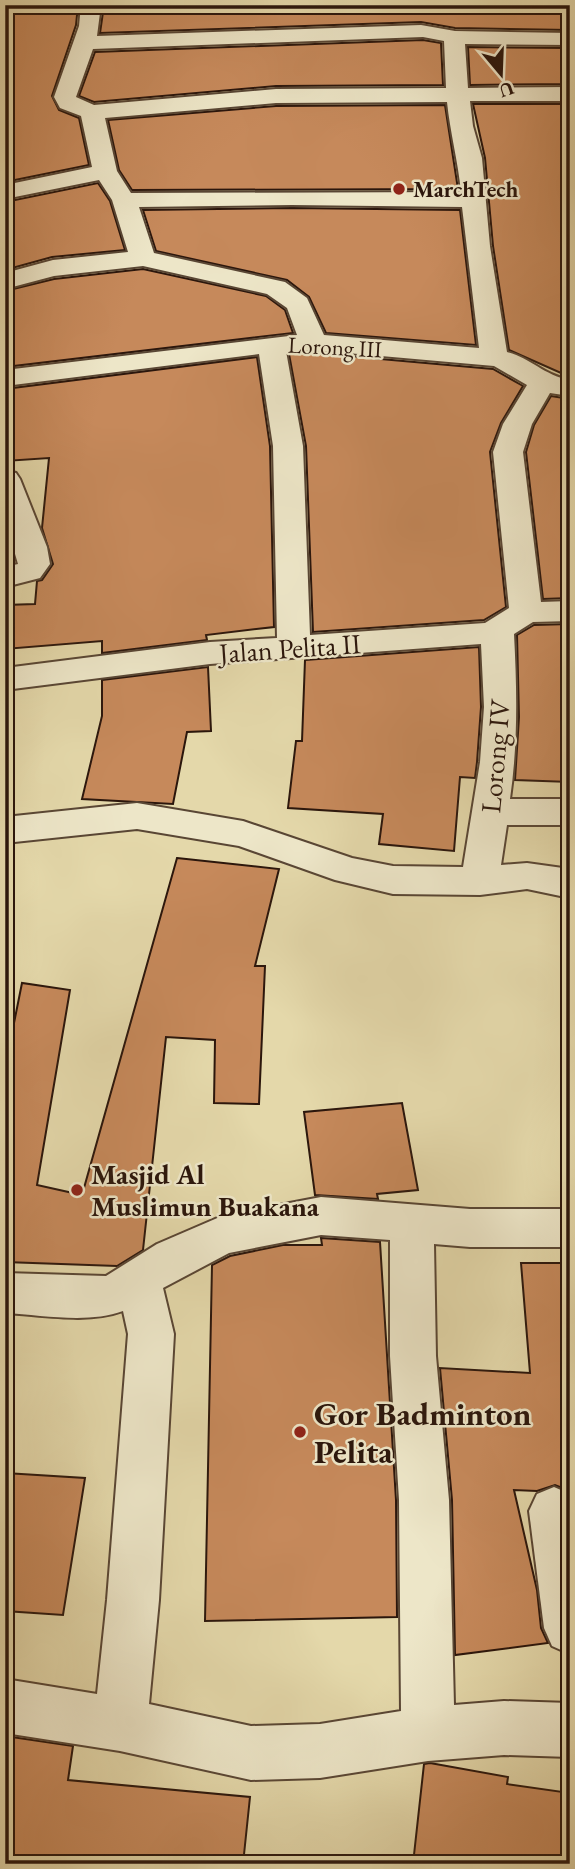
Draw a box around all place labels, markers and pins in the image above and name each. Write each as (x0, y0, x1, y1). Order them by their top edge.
place label: MarchTech (413, 174, 519, 204)
marker: MarchTech (391, 181, 407, 197)
place label: Masjid Al Muslimun Buakana (91, 1156, 320, 1224)
marker: Masjid Al Muslimun Buakana (69, 1182, 85, 1198)
place label: Gor Badminton Pelita (314, 1392, 532, 1473)
marker: Gor Badminton Pelita (292, 1424, 308, 1440)

